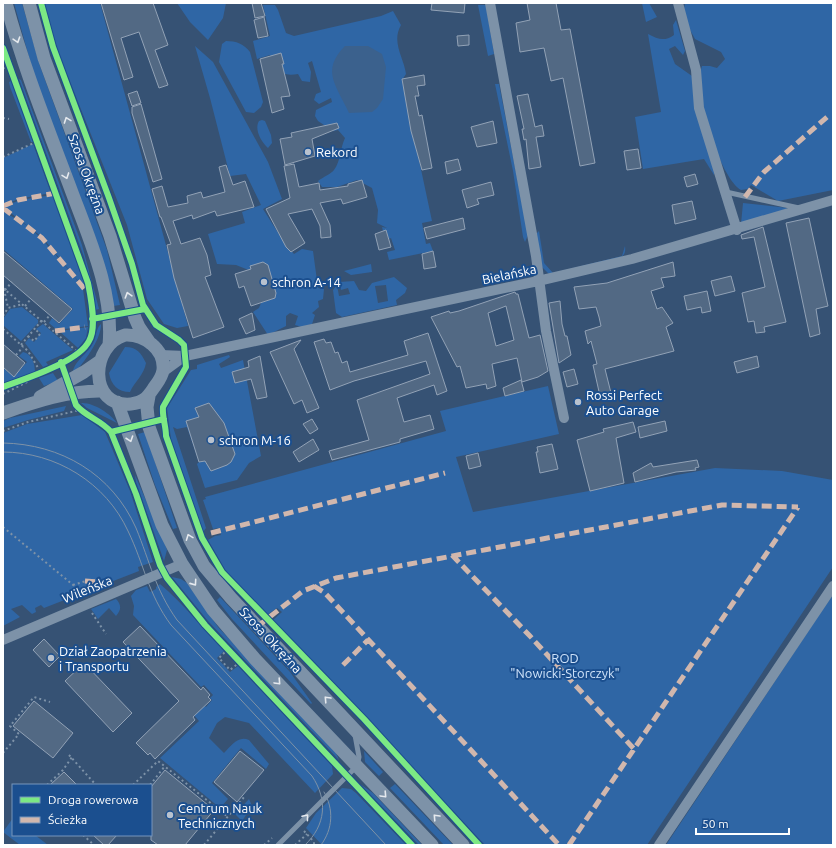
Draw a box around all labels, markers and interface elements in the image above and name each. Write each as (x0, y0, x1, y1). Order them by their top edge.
one-way arrow (13, 37, 21, 44)
one-way arrow (64, 116, 72, 123)
street label: Szosa Okrężna (66, 132, 108, 216)
place label: Rekord (316, 145, 358, 159)
marker: Rekord (303, 147, 313, 157)
one-way arrow (61, 172, 69, 179)
street label: Bielańska (481, 261, 537, 287)
place label: schron A-14 (272, 275, 341, 289)
marker: schron A-14 (259, 277, 269, 287)
one-way arrow (124, 292, 133, 299)
place label: Rossi Perfect Auto Garage (586, 388, 662, 417)
marker: Rossi Perfect Auto Garage (573, 397, 583, 407)
place label: schron M-16 (219, 433, 291, 447)
one-way arrow (125, 435, 134, 442)
marker: schron M-16 (206, 435, 216, 445)
one-way arrow (186, 533, 194, 541)
street label: Wileńska (60, 573, 114, 605)
one-way arrow (189, 578, 196, 585)
street label: Szosa Okrężna (237, 604, 305, 676)
place label: Dział Zaopatrzenia i Transportu (59, 644, 167, 673)
park label: ROD "Nowicki-Storczyk" (510, 651, 620, 680)
marker: Dział Zaopatrzenia i Transportu (46, 653, 56, 663)
one-way arrow (273, 677, 280, 685)
one-way arrow (324, 696, 331, 704)
legend (12, 784, 152, 836)
one-way arrow (379, 790, 387, 798)
text: Droga rowerowa (48, 793, 138, 806)
place label: Centrum Nauk Technicznych (178, 801, 263, 830)
marker: Centrum Nauk Technicznych (165, 810, 175, 820)
scale bar (696, 810, 789, 836)
text: Ścieżka (48, 813, 87, 826)
one-way arrow (434, 814, 441, 821)
one-way arrow (301, 815, 308, 822)
text: 50 m (702, 817, 729, 830)

